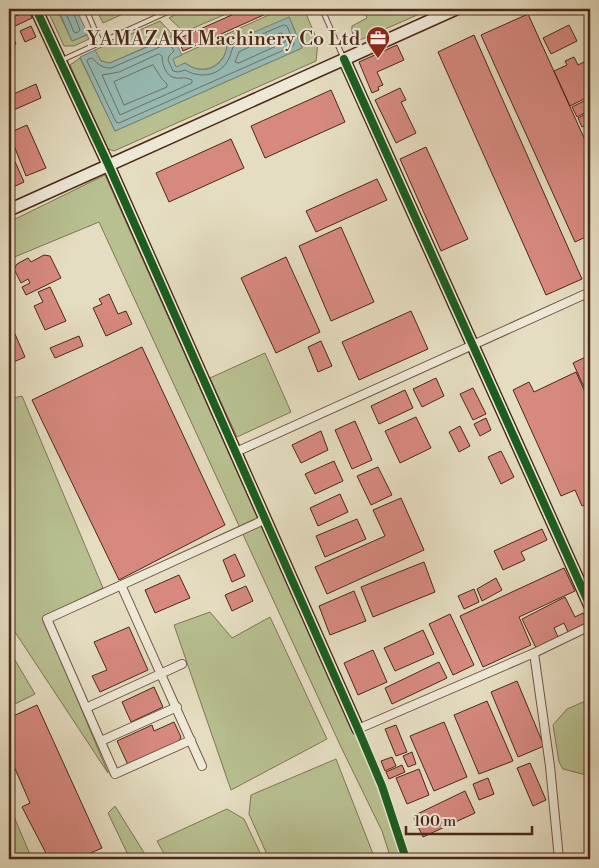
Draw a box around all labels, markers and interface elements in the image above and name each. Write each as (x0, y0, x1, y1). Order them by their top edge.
office icon: YAMAZAKI Machinery Co Ltd (365, 25, 391, 59)
place label: YAMAZAKI Machinery Co Ltd (86, 27, 361, 52)
scale bar (406, 803, 533, 835)
text: 100 m (414, 812, 456, 831)

